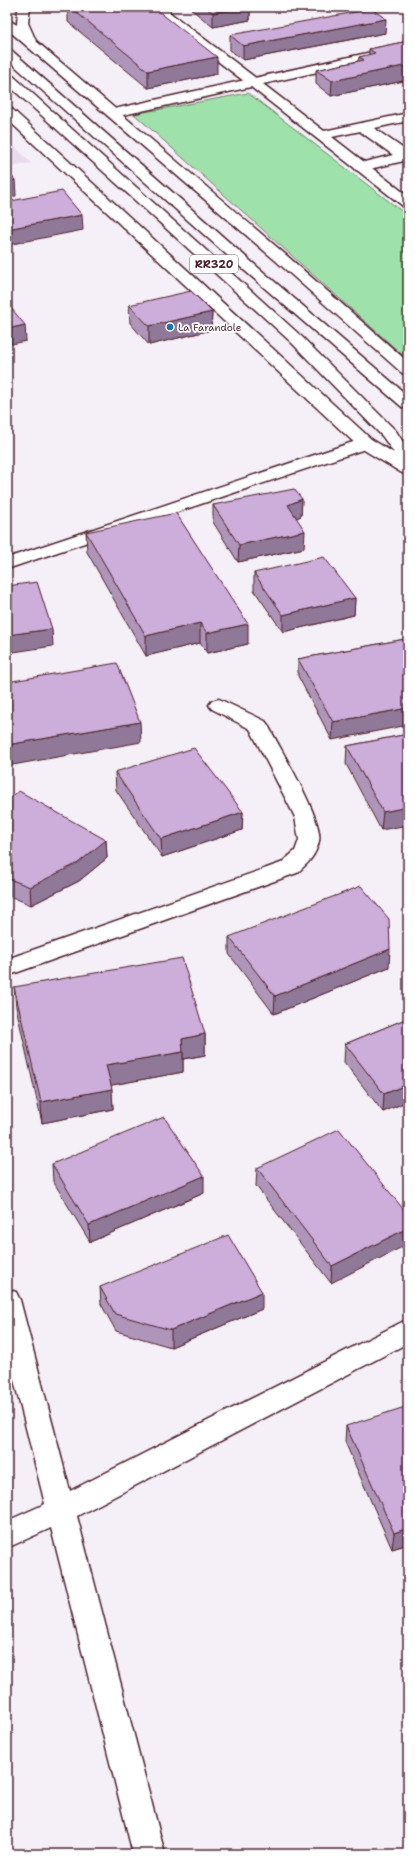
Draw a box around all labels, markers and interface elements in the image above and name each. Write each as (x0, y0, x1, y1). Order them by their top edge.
road number: RR320 (190, 255, 238, 273)
place label: La Farandole (178, 321, 242, 334)
marker: La Farandole (165, 322, 175, 332)

